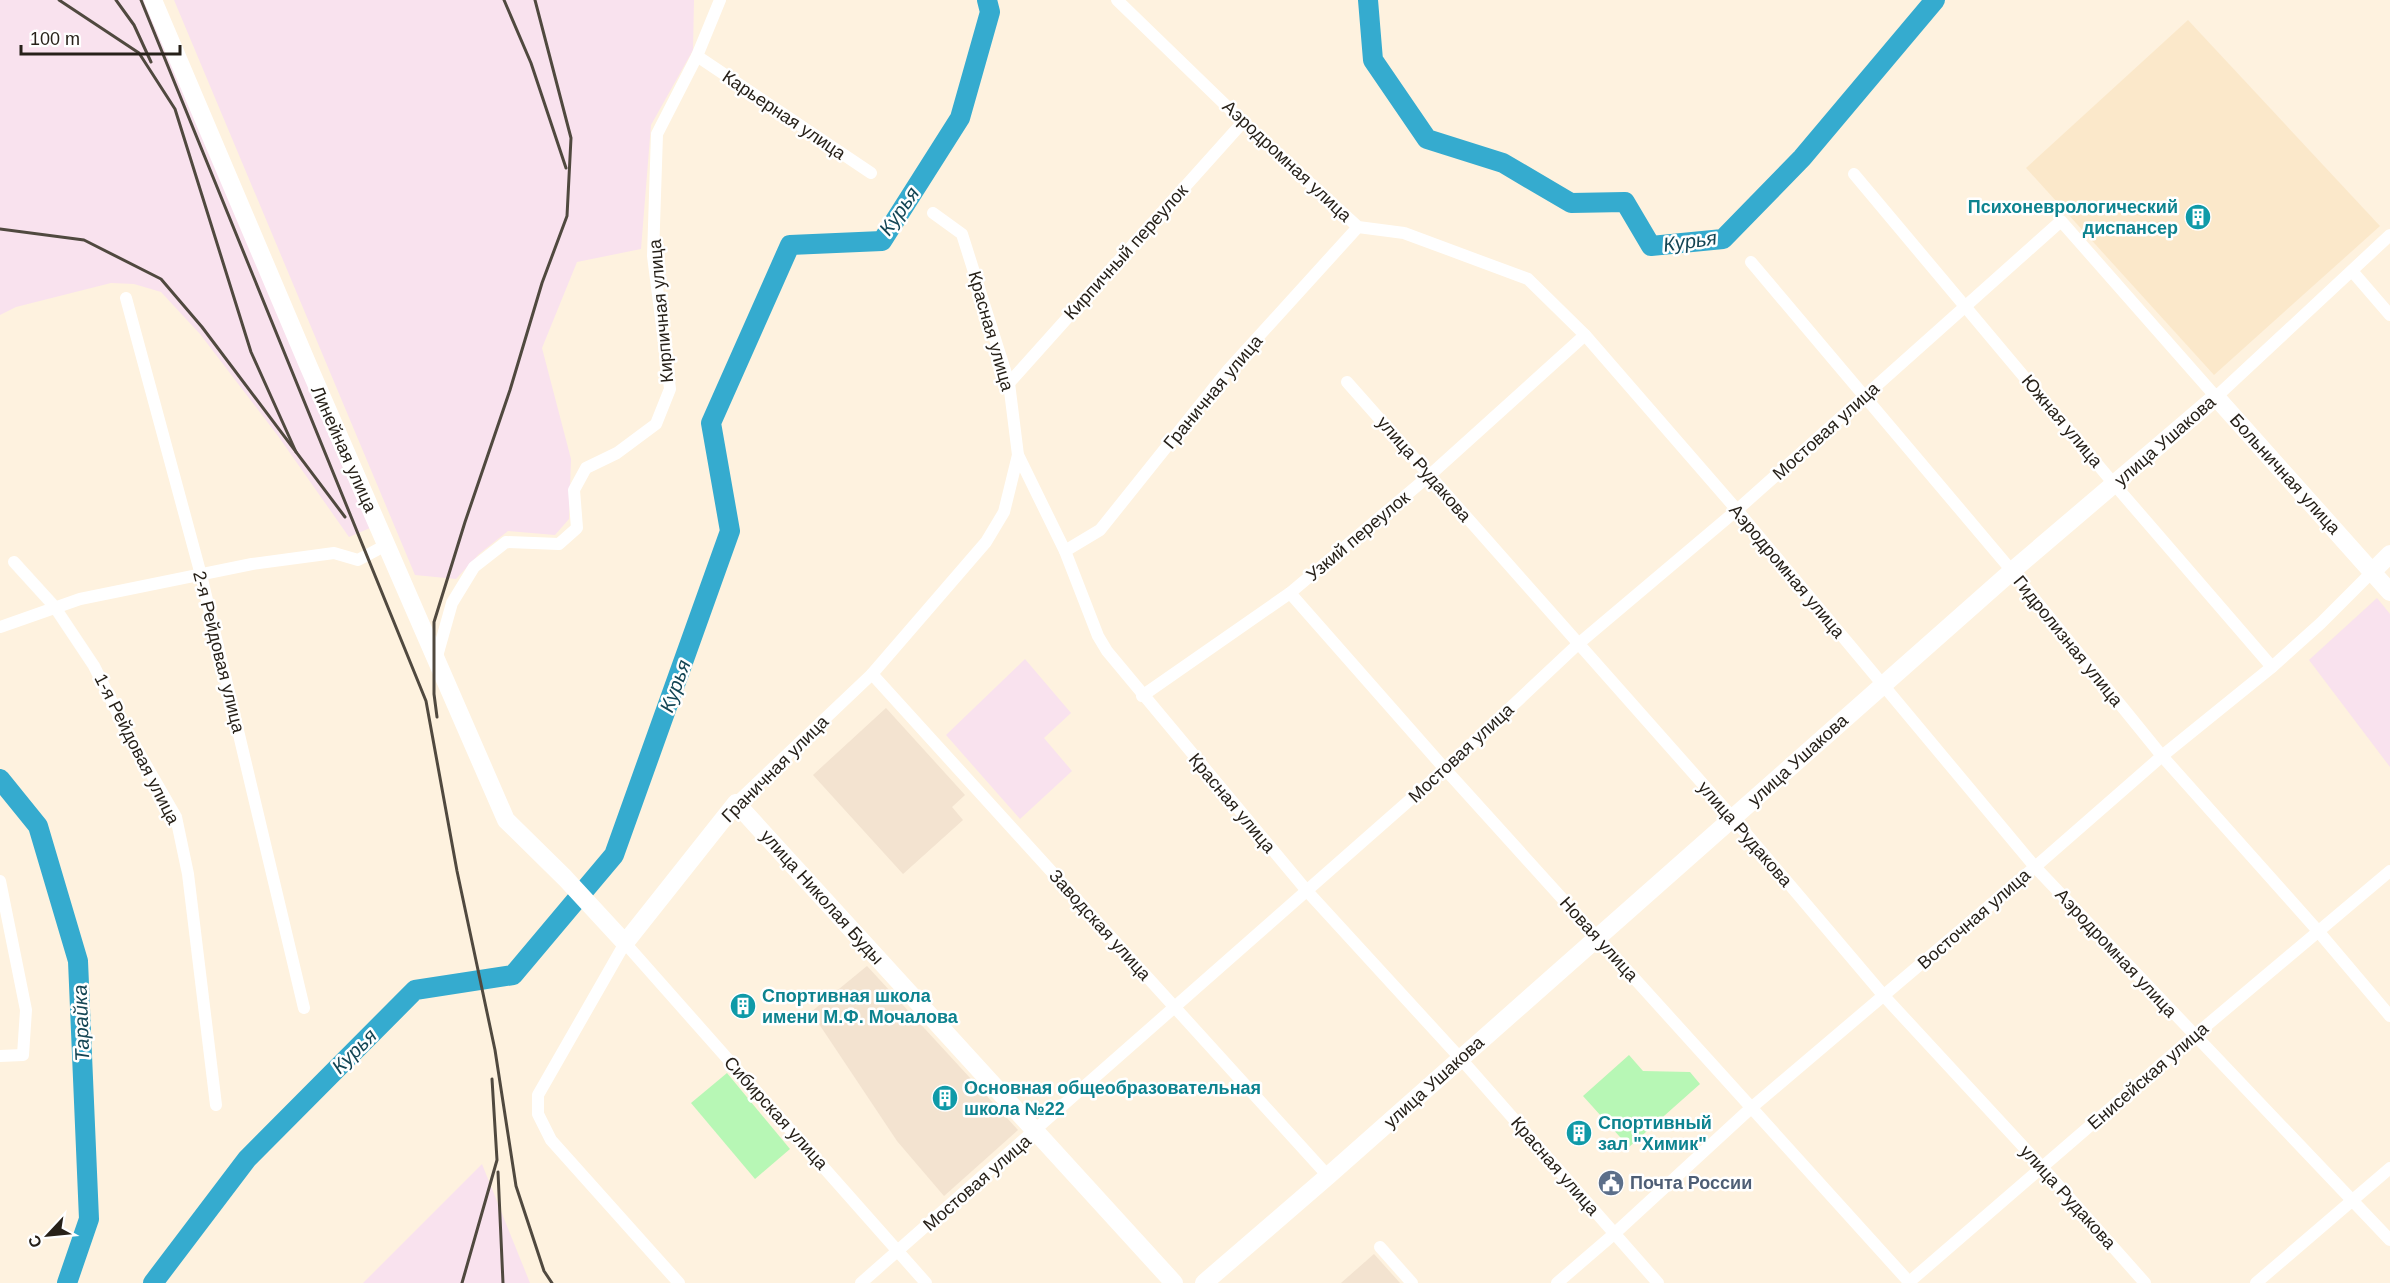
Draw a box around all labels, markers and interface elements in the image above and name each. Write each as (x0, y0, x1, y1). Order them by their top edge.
scale bar (21, 18, 180, 56)
text: 100 m (30, 29, 80, 49)
street label: Карьерная улица (719, 66, 850, 164)
street label: Аэродромная улица (1219, 96, 1356, 226)
street label: Кирпичный переулок (1060, 180, 1192, 324)
water label: Курья (875, 182, 924, 239)
place label: Психоневрологический диспансер (1968, 197, 2178, 238)
building icon: Психоневрологический диспансер (2183, 202, 2213, 232)
water label: Курья (1662, 226, 1719, 256)
street label: Кирпичная улица (645, 237, 677, 384)
street label: Красная улица (964, 269, 1018, 394)
street label: Граничная улица (1160, 330, 1267, 453)
street label: Южная улица (2018, 371, 2107, 472)
street label: Мостовая улица (1769, 377, 1884, 484)
street label: Линейная улица (307, 383, 381, 516)
street label: улица Ушакова (2111, 391, 2220, 490)
street label: Больничная улица (2226, 410, 2345, 539)
street label: улица Рудакова (1373, 412, 1476, 526)
street label: Узкий переулок (1302, 487, 1414, 585)
street label: Аэродромная улица (1725, 500, 1849, 643)
street label: 2-я Рейдовая улица (189, 569, 249, 736)
street label: Гидролизная улица (2009, 572, 2127, 711)
water label: Курья (655, 657, 695, 715)
street label: 1-я Рейдовая улица (90, 670, 184, 828)
street label: Мостовая улица (1404, 699, 1518, 807)
street label: улица Ушакова (1744, 709, 1853, 810)
street label: Граничная улица (718, 711, 833, 826)
street label: Красная улица (1185, 749, 1280, 858)
street label: улица Рудакова (1694, 777, 1797, 891)
street label: улица Николая Буды (756, 826, 888, 968)
street label: Восточная улица (1914, 864, 2035, 973)
street label: Заводская улица (1045, 866, 1156, 985)
street label: Аэродромная улица (2051, 885, 2181, 1022)
street label: Новая улица (1556, 893, 1643, 986)
water label: Тарайка (69, 984, 93, 1062)
place label: Спортивная школа имени М.Ф. Мочалова (762, 986, 959, 1027)
building icon: Спортивная школа имени М.Ф. Мочалова (728, 991, 758, 1021)
street label: Енисейская улица (2084, 1018, 2213, 1134)
water label: Курья (327, 1024, 381, 1078)
street label: улица Ушакова (1380, 1031, 1489, 1132)
street label: Сибирская улица (720, 1052, 833, 1174)
place label: Основная общеобразовательная школа №22 (964, 1078, 1261, 1119)
building icon: Основная общеобразовательная школа №22 (930, 1083, 960, 1113)
street label: Красная улица (1507, 1113, 1604, 1220)
place label: Спортивный зал "Химик" (1598, 1113, 1712, 1154)
building icon: Спортивный зал "Химик" (1564, 1118, 1594, 1148)
street label: Мостовая улица (919, 1130, 1036, 1235)
street label: улица Рудакова (2016, 1141, 2121, 1254)
public building icon: Почта России (1596, 1168, 1626, 1198)
place label: Почта России (1630, 1173, 1752, 1193)
north arrow (18, 1205, 78, 1265)
text: С (25, 1232, 45, 1250)

